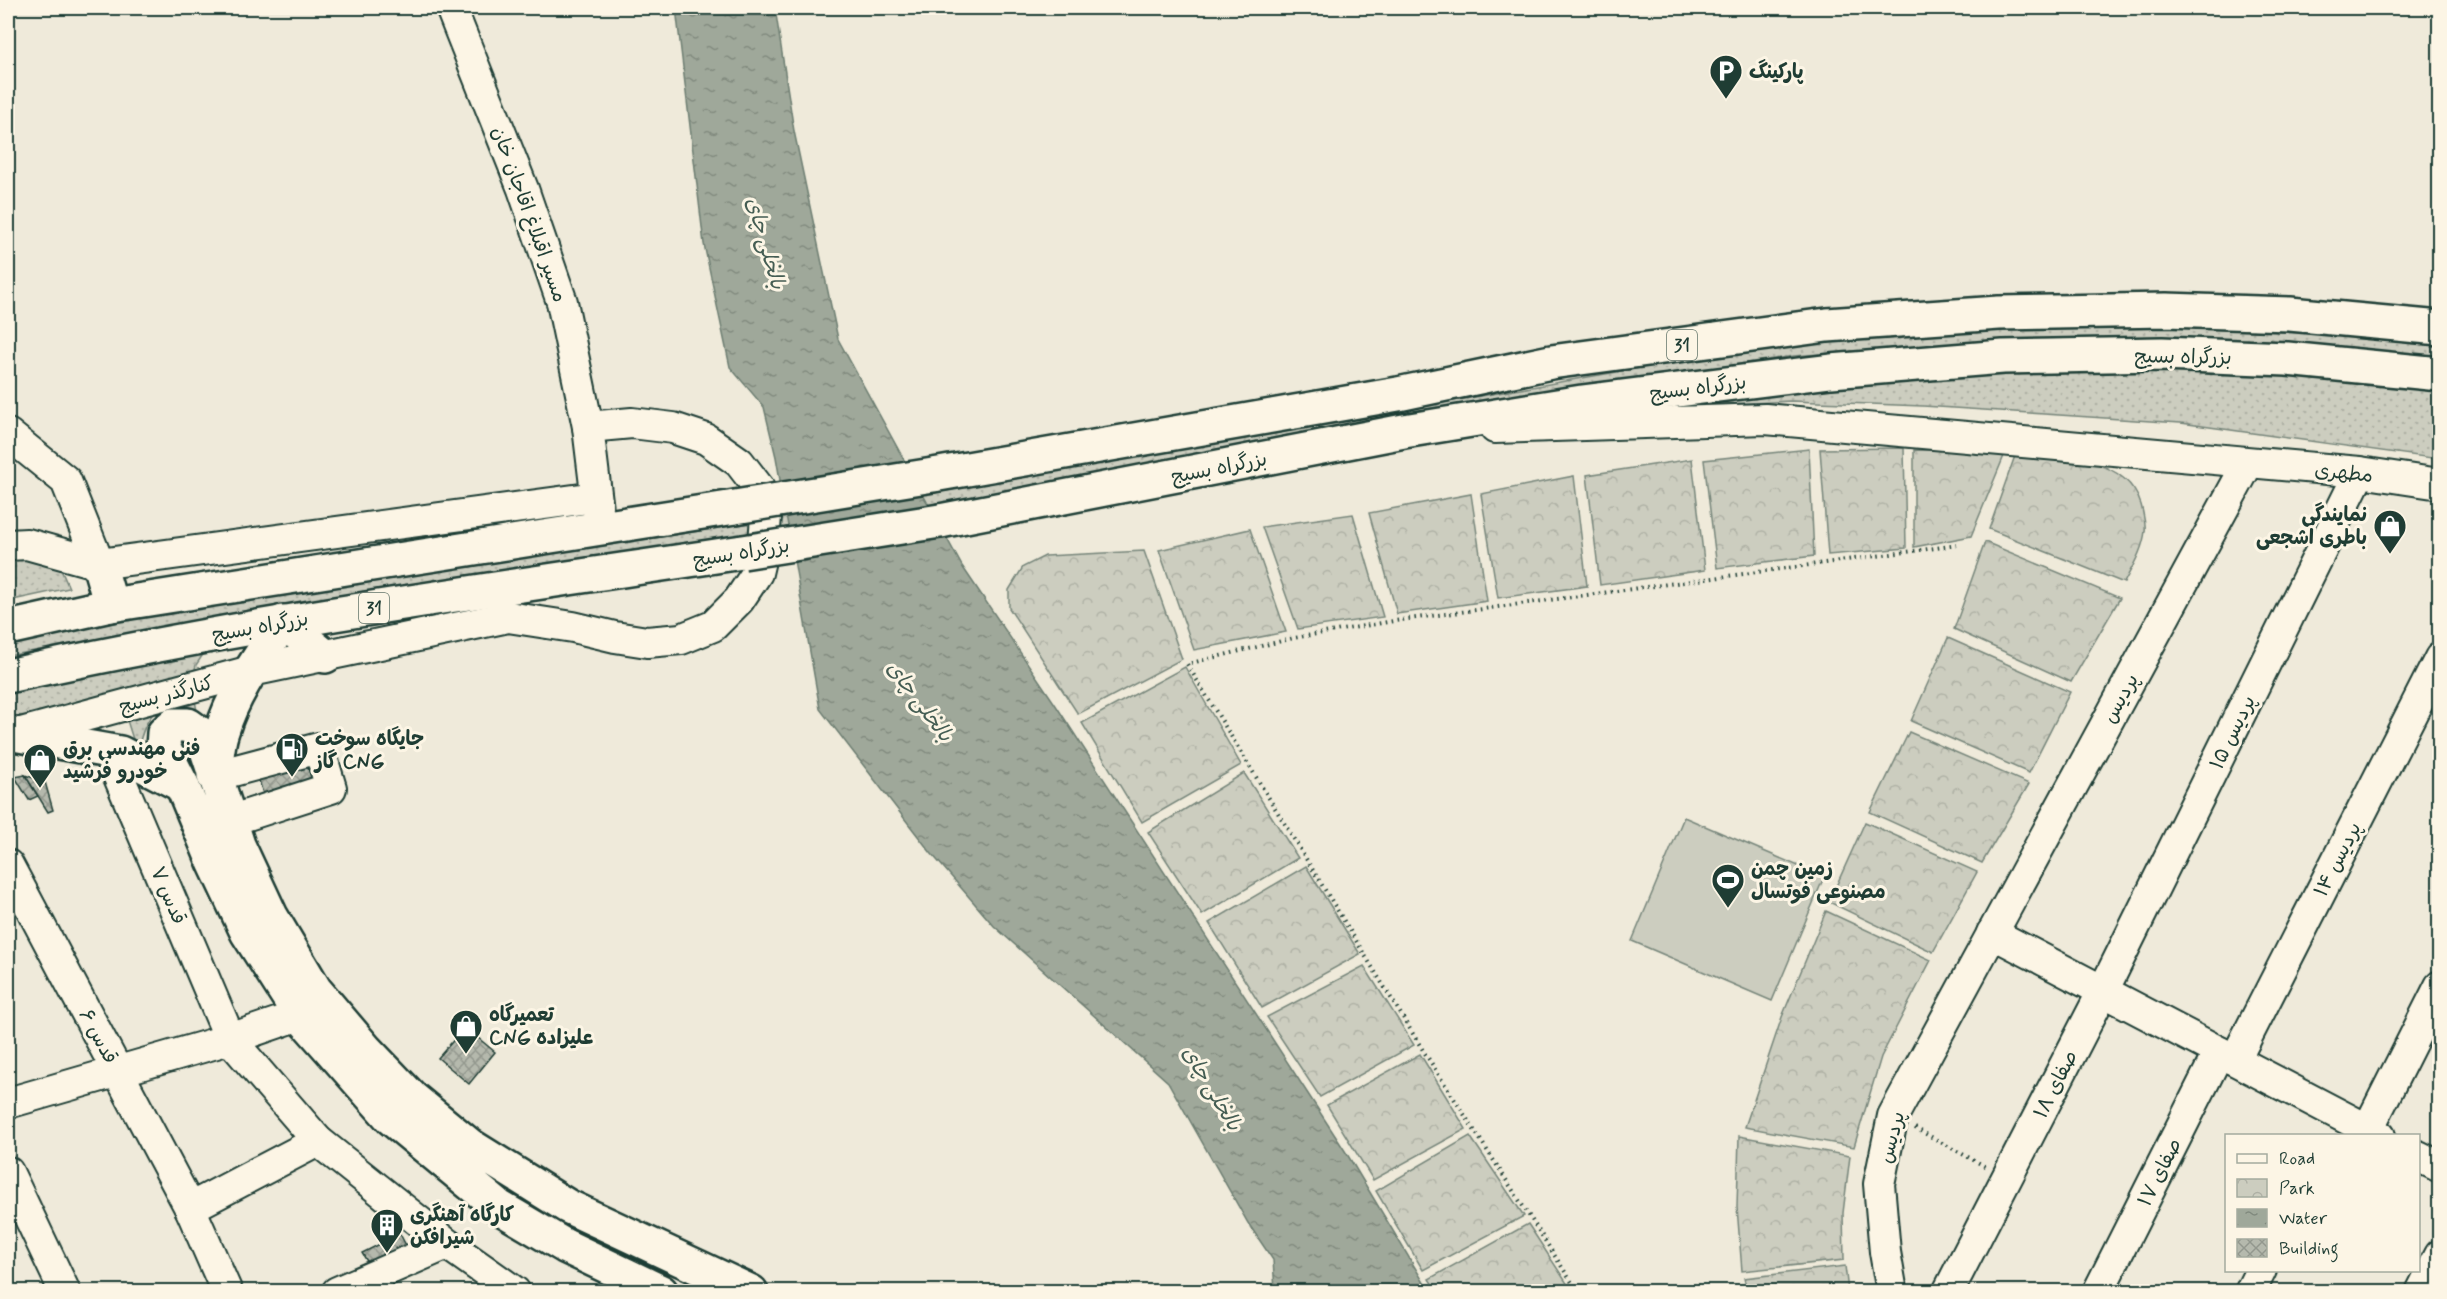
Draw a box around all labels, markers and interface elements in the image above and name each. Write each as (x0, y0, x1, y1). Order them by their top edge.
parking icon: پارکینگ (1708, 53, 1744, 100)
place label: پارکینگ (1749, 59, 1804, 86)
street label: مسیر اقبلاغ اقاجان خان (484, 123, 573, 306)
water label: بالخلی چای (739, 194, 792, 293)
road number: 31 (1667, 330, 1697, 360)
street label: بزرگراه بسیج (2134, 343, 2232, 372)
street label: بزرگراه بسیج (1648, 369, 1748, 408)
street label: بزرگراه بسیج (1169, 446, 1270, 491)
street label: مطهری (2313, 457, 2374, 490)
place label: نمایندگی باطری اشجعی (2256, 502, 2367, 552)
shop icon: نمایندگی باطری اشجعی (2372, 508, 2408, 555)
street label: بزرگراه بسیج (691, 533, 791, 574)
road number: 31 (359, 593, 389, 623)
street label: بزرگراه بسیج (210, 606, 311, 649)
water label: بالخلی چای (880, 656, 959, 748)
street label: پردیس (2097, 669, 2146, 728)
street label: کنارگذر بسیج (116, 670, 217, 721)
street label: پردیس ۱۵ (2204, 691, 2263, 774)
place label: جایگاه سوخت گاز CNG (313, 726, 424, 776)
fuel station icon: جایگاه سوخت گاز CNG (274, 731, 310, 778)
place label: فنی مهندسی برق خودرو فرشید (63, 736, 200, 786)
shop icon: فنی مهندسی برق خودرو فرشید (22, 742, 58, 789)
street label: پردیس ۱۴ (2308, 818, 2369, 902)
place label: زمین چمن مصنوعی فوتسال (1751, 856, 1886, 906)
street label: قدس ۷ (143, 862, 192, 929)
sports icon: زمین چمن مصنوعی فوتسال (1710, 862, 1746, 909)
place label: تعمیرگاه CNG علیزاده (489, 1002, 594, 1052)
street label: قدس ۶ (72, 1005, 123, 1069)
shop icon: تعمیرگاه CNG علیزاده (448, 1008, 484, 1055)
water label: بالخلی چای (1175, 1041, 1248, 1137)
street label: صفای ۱۸ (2028, 1046, 2085, 1123)
street label: پردیس (1873, 1108, 1912, 1166)
street label: صفای ۱۷ (2132, 1134, 2189, 1211)
legend (2225, 1134, 2420, 1272)
text: Road (2279, 1147, 2315, 1171)
text: Park (2279, 1177, 2315, 1201)
place label: کارگاه آهنگری شیرافکن (410, 1202, 514, 1252)
building icon: کارگاه آهنگری شیرافکن (369, 1207, 405, 1254)
text: Water (2279, 1207, 2328, 1231)
text: Building (2279, 1237, 2339, 1263)

